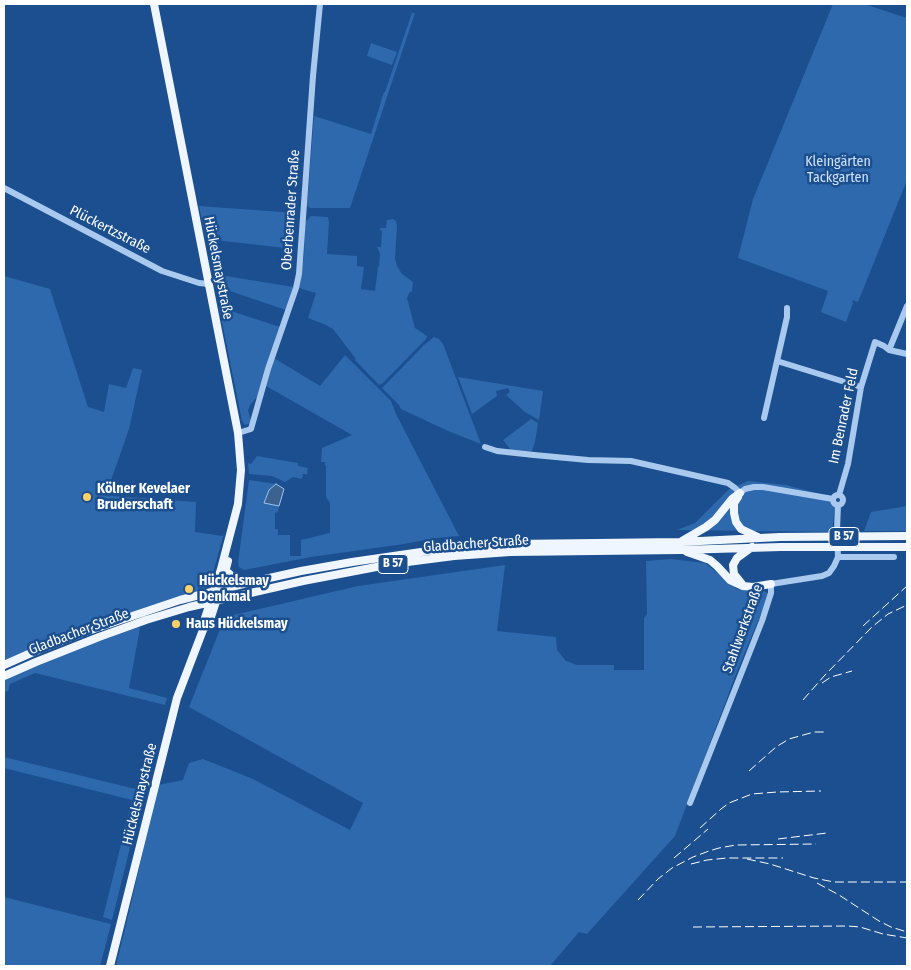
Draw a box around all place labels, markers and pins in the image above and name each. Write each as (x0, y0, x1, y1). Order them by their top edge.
place label: Kölner Kevelaer Bruderschaft (97, 481, 190, 514)
marker: Kölner Kevelaer Bruderschaft (81, 491, 93, 503)
place label: Hückelsmay Denkmal (199, 573, 269, 606)
marker: Hückelsmay Denkmal (183, 583, 195, 595)
place label: Haus Hückelsmay (186, 616, 288, 632)
marker: Haus Hückelsmay (170, 618, 182, 630)

